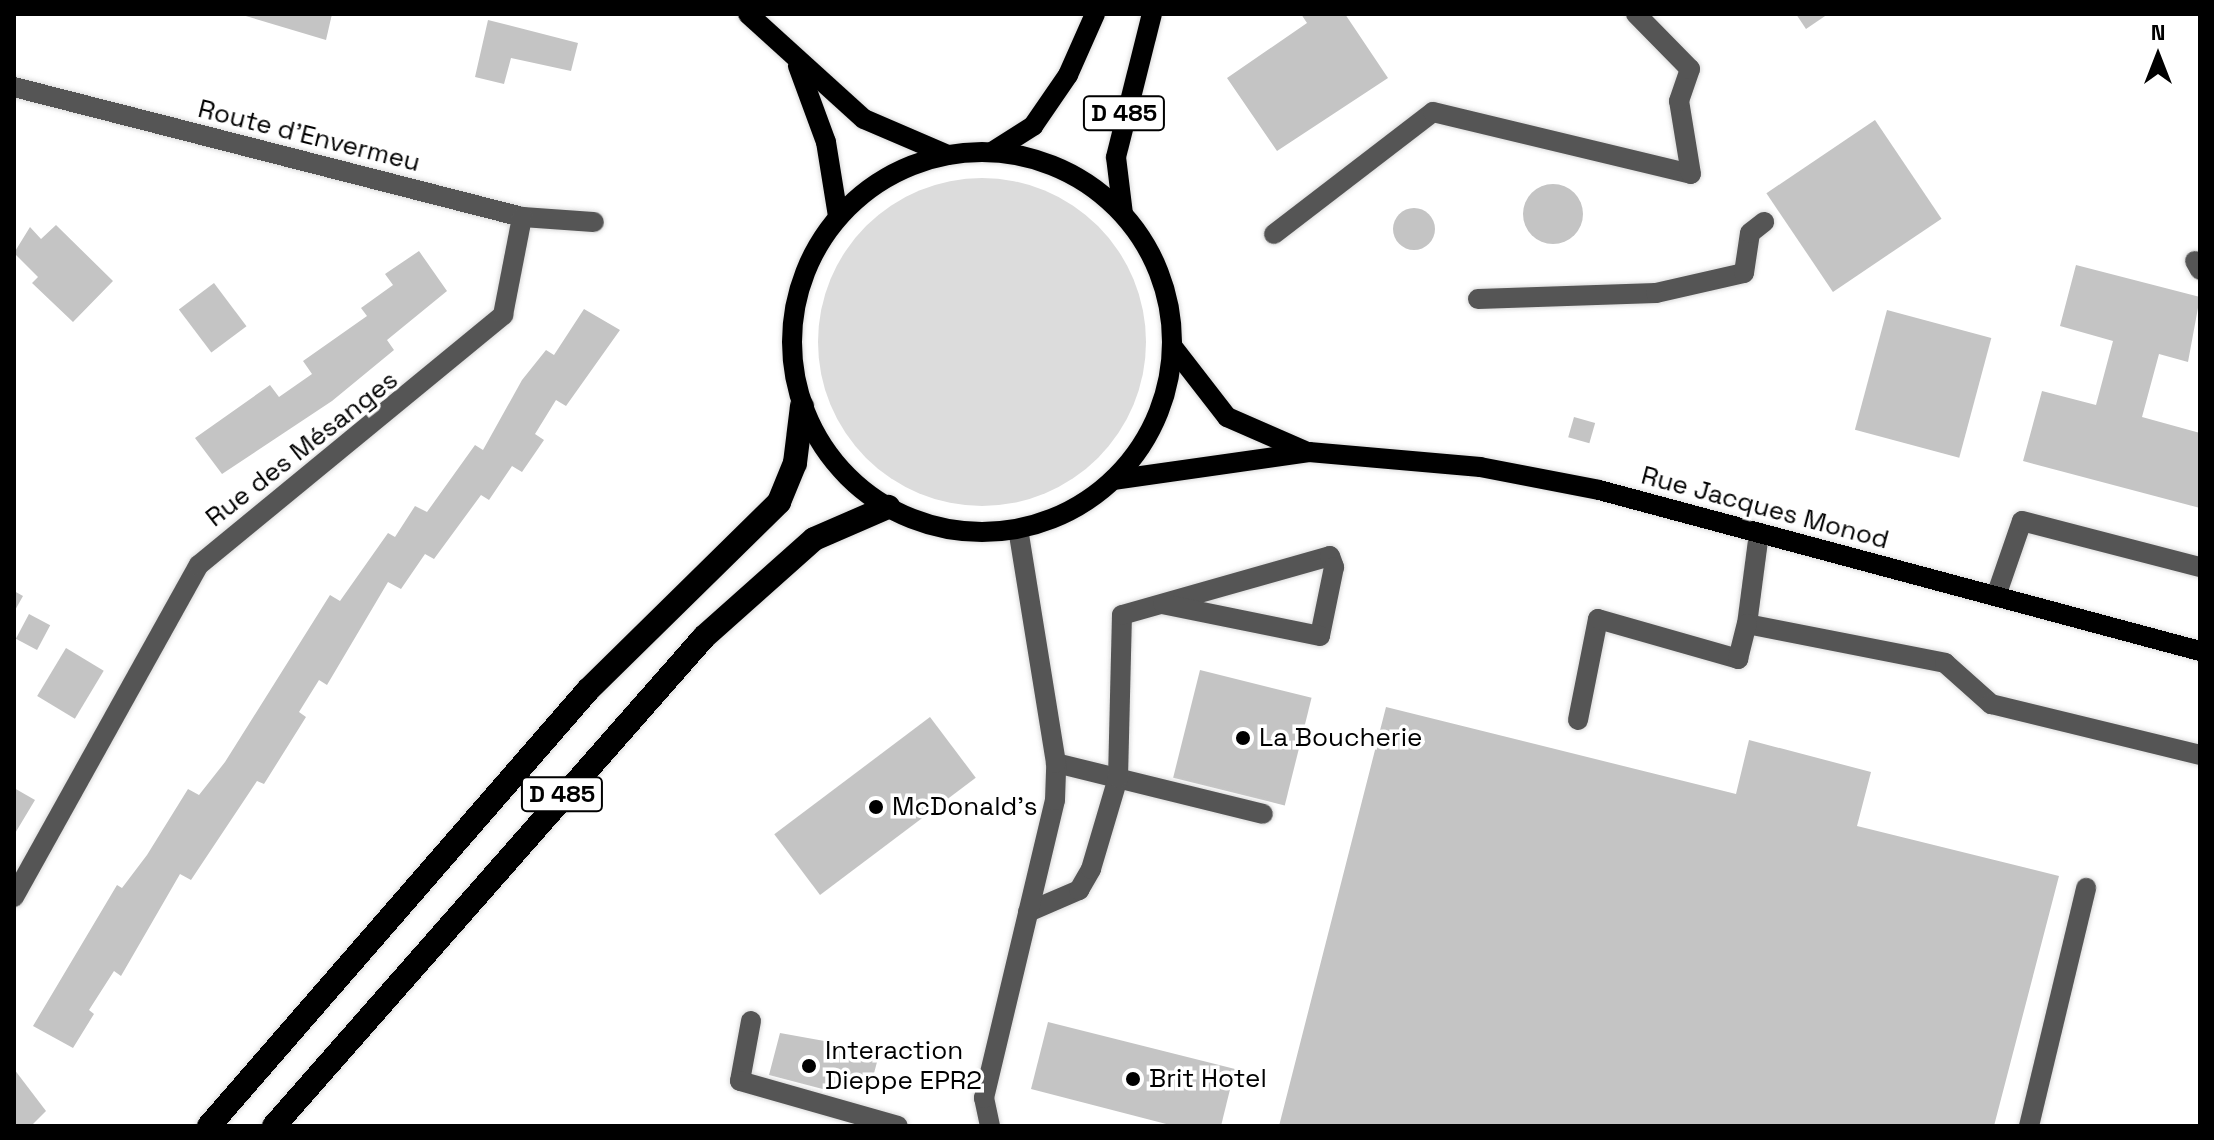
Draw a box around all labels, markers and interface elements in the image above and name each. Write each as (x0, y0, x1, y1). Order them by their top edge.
north arrow (2118, 16, 2198, 96)
text: N (2151, 18, 2165, 46)
street label: Route d'Envermeu (195, 93, 423, 179)
road number: D 485 (1082, 93, 1166, 133)
street label: Rue des Mésanges (200, 364, 404, 534)
street label: Rue Jacques Monod (1638, 460, 1892, 556)
place label: La Boucherie (1259, 722, 1422, 754)
marker: La Boucherie (1234, 729, 1252, 747)
road number: D 485 (520, 774, 604, 814)
place label: McDonald's (892, 791, 1037, 823)
marker: McDonald's (867, 798, 885, 816)
place label: Interaction Dieppe EPR2 (825, 1035, 982, 1096)
marker: Interaction Dieppe EPR2 (800, 1057, 818, 1075)
place label: Brit Hotel (1149, 1063, 1267, 1095)
marker: Brit Hotel (1124, 1070, 1142, 1088)

